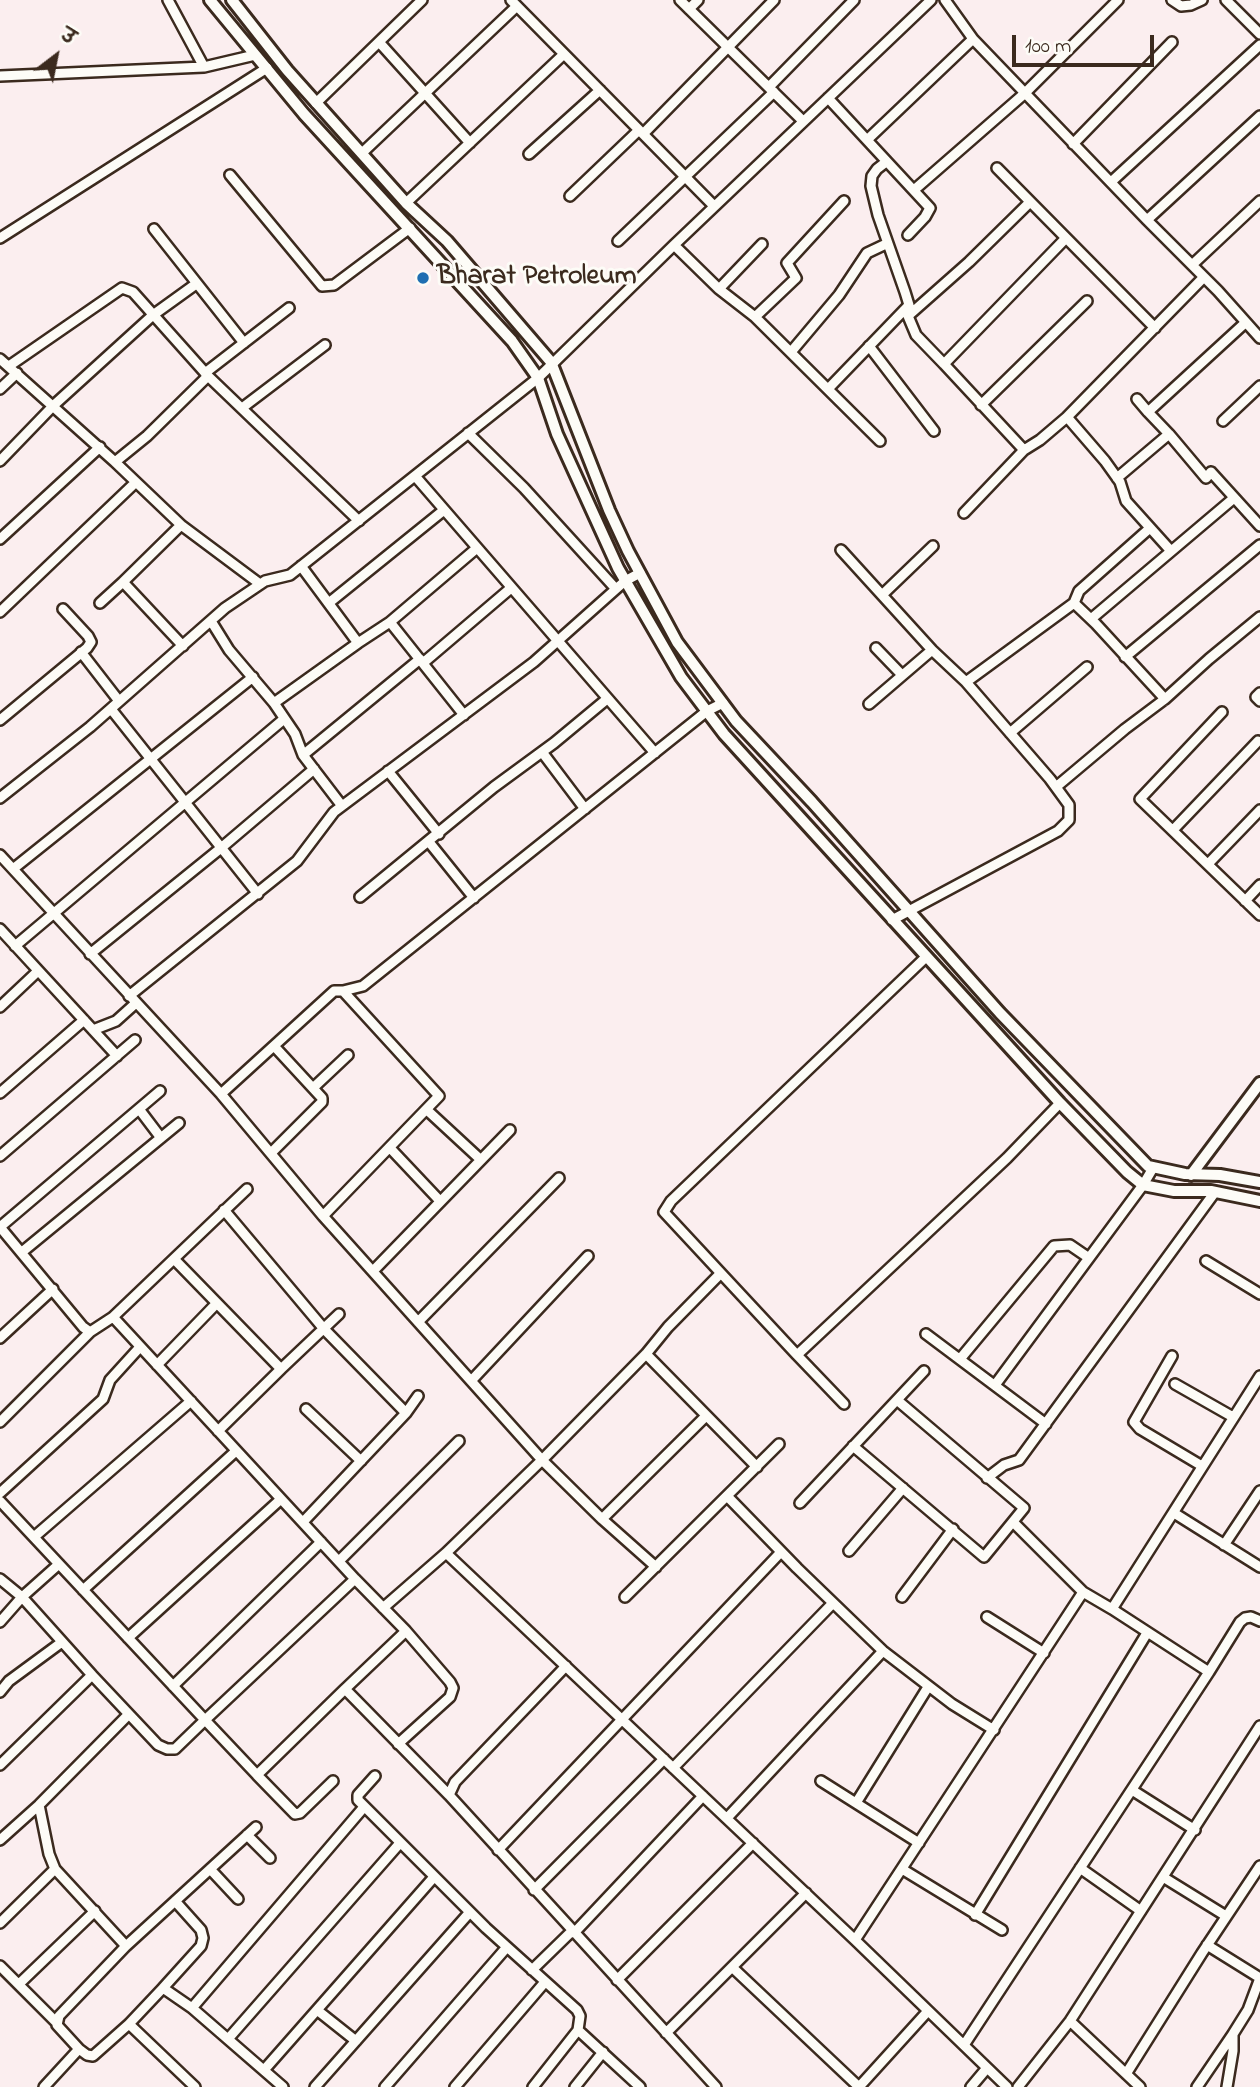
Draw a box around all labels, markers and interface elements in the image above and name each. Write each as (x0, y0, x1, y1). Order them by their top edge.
north arrow (21, 21, 91, 91)
scale bar (1015, 21, 1157, 65)
text: उ (55, 23, 80, 53)
text: 100 m (1025, 32, 1071, 62)
place label: Bharat Petroleum (437, 261, 637, 295)
marker: Bharat Petroleum (415, 270, 431, 286)

